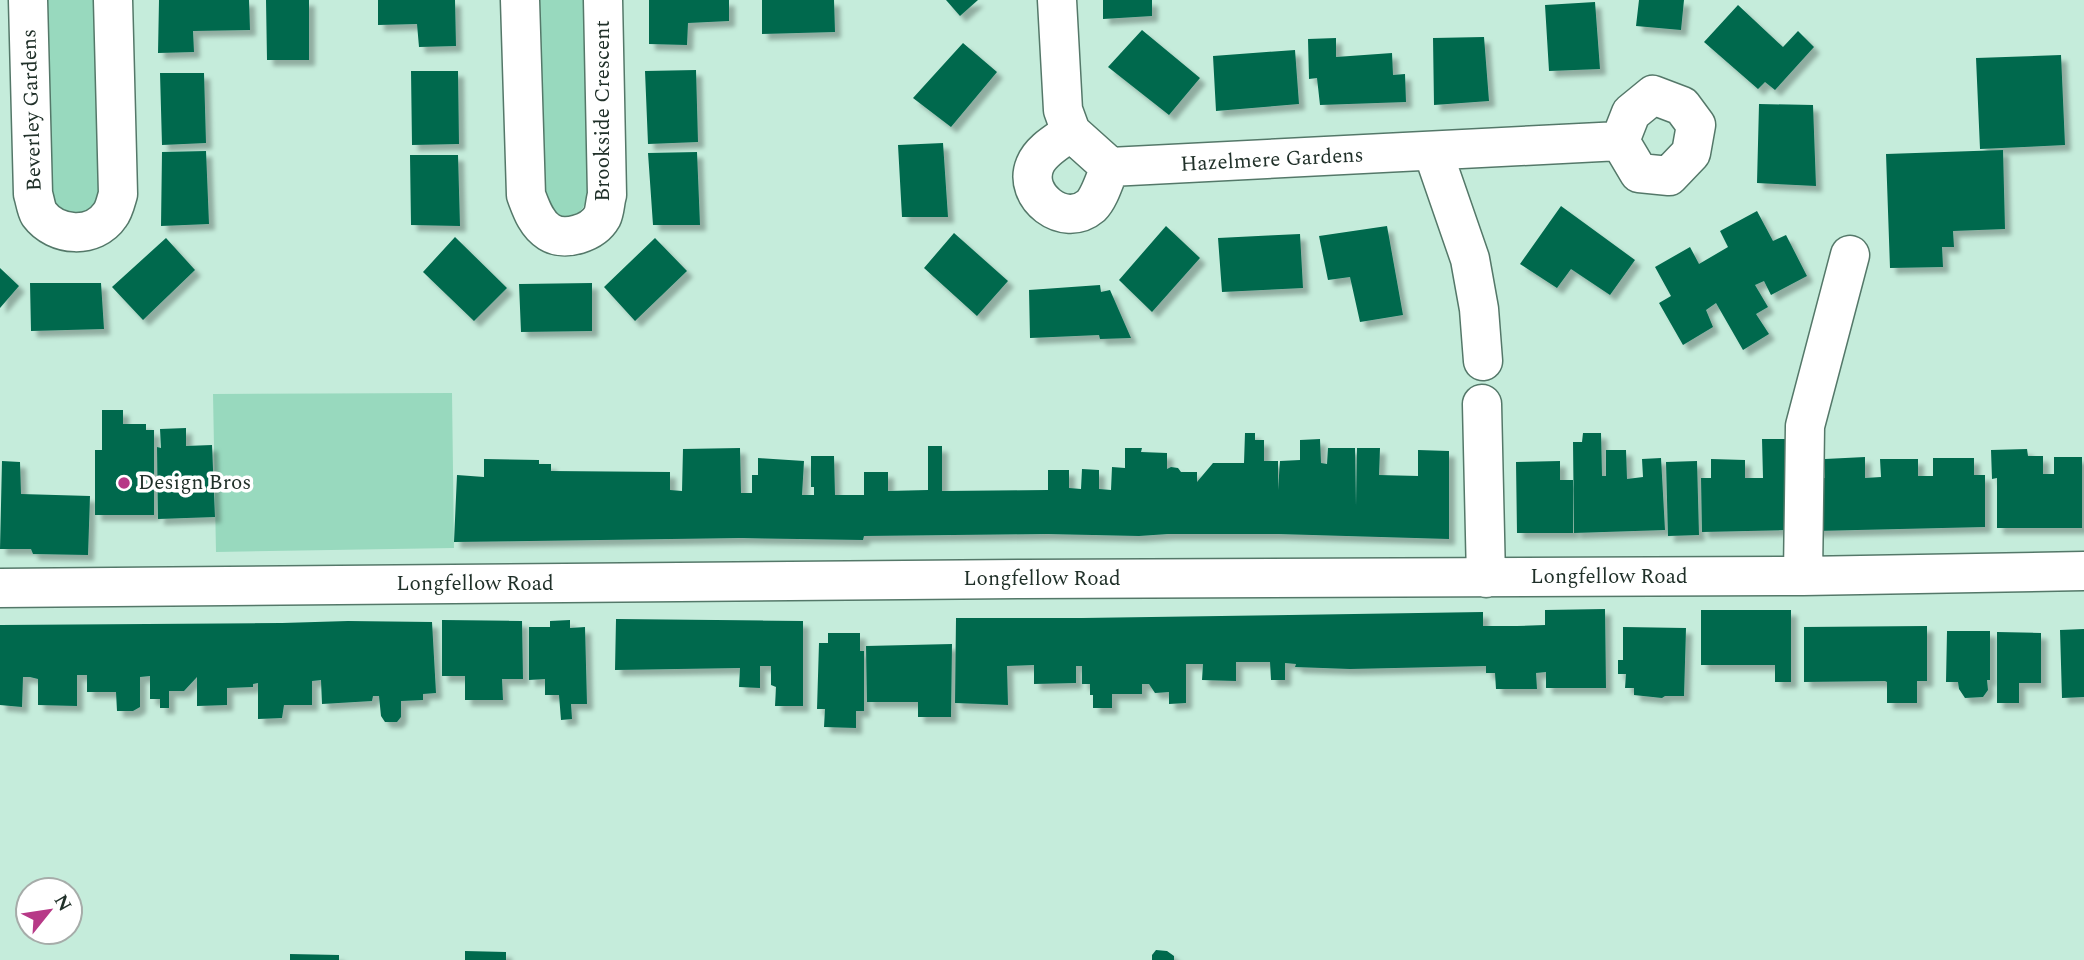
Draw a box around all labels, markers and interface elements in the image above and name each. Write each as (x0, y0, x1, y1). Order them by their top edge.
street label: Brookside Crescent (587, 20, 619, 202)
street label: Beverley Gardens (13, 28, 51, 192)
street label: Hazelmere Gardens (1180, 139, 1364, 181)
place label: Design Bros (138, 467, 251, 499)
marker: Design Bros (116, 475, 132, 491)
street label: Longfellow Road (1530, 561, 1688, 593)
street label: Longfellow Road (963, 563, 1121, 595)
street label: Longfellow Road (396, 568, 554, 600)
north arrow (14, 876, 84, 946)
text: N (46, 889, 79, 917)

